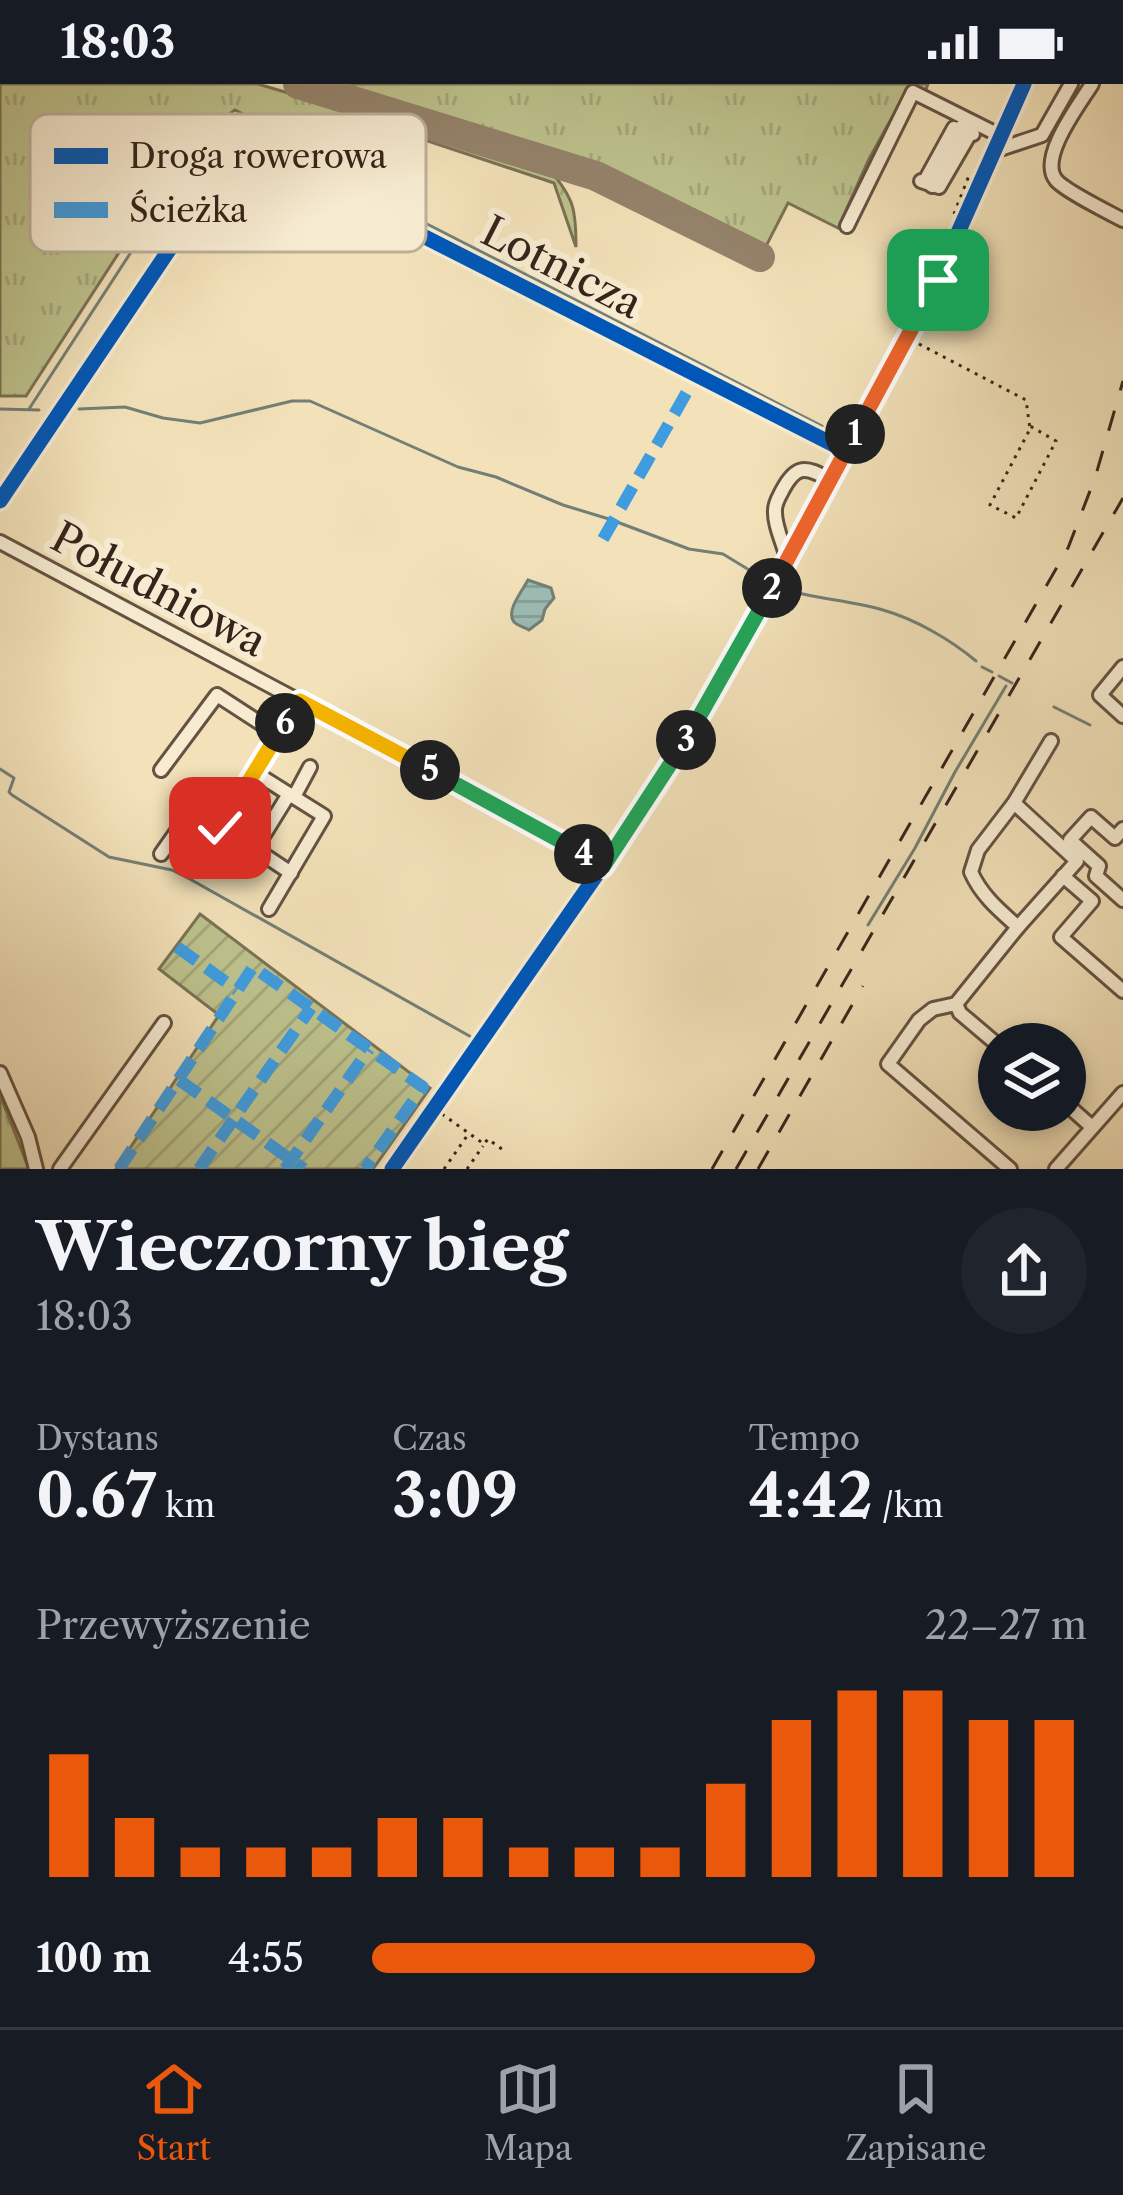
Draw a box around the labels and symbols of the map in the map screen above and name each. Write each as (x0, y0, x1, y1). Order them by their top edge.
legend (30, 114, 426, 252)
text: Droga rowerowa (129, 136, 387, 177)
text: Ścieżka (129, 189, 248, 231)
street label: Lotnicza (473, 205, 652, 330)
pin (887, 229, 989, 331)
pin: 1 (825, 404, 885, 464)
street label: Południowa (43, 511, 276, 668)
pin: 2 (742, 558, 802, 618)
pin: 6 (255, 693, 315, 753)
pin: 3 (656, 710, 716, 770)
pin: 5 (400, 740, 460, 800)
pin (169, 777, 271, 879)
pin: 4 (554, 824, 614, 884)

